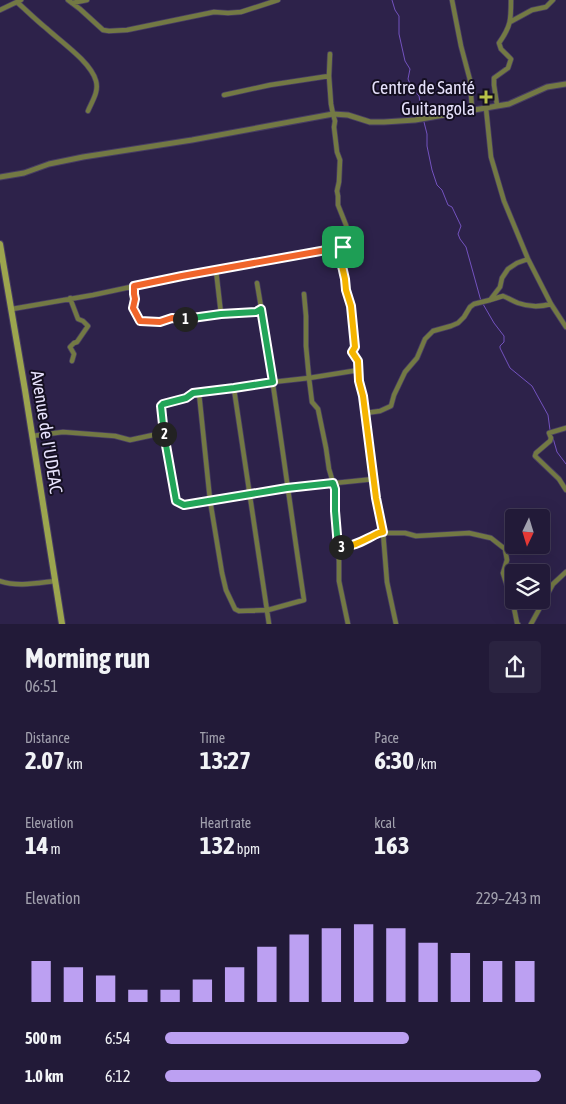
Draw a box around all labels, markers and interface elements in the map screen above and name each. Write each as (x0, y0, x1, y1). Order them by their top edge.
place label: Centre de Santé Guitangola (372, 77, 475, 119)
marker: Centre de Santé Guitangola (479, 90, 493, 104)
pin (322, 226, 364, 268)
icon: arrive (329, 233, 357, 261)
pin: 1 (172, 306, 198, 332)
text: 1 (182, 311, 189, 327)
street label: Avenue de I'UDEAC (27, 369, 67, 495)
pin: 2 (152, 422, 176, 446)
text: 2 (161, 426, 168, 442)
north arrow (505, 509, 550, 554)
map controls (505, 509, 550, 609)
pin: 3 (328, 534, 354, 560)
text: 3 (338, 539, 345, 555)
button: layers (505, 564, 550, 609)
button: share (489, 641, 541, 693)
text: Morning run (25, 642, 150, 674)
text: 06:51 (25, 677, 58, 695)
text: Distance (25, 730, 70, 746)
text: Time (200, 730, 225, 746)
text: Pace (374, 730, 399, 746)
text: 2.07 (25, 746, 65, 774)
text: 13:27 (200, 746, 251, 774)
text: 6:30 (374, 746, 414, 774)
text: km (65, 756, 83, 772)
text: /km (414, 756, 437, 772)
text: Elevation (25, 815, 74, 831)
text: Heart rate (200, 815, 251, 831)
text: kcal (374, 815, 396, 831)
text: 14 (25, 831, 49, 859)
text: 132 (200, 831, 235, 859)
text: 163 (374, 831, 410, 859)
text: m (49, 841, 61, 857)
text: bpm (235, 841, 260, 857)
text: Elevation (25, 889, 80, 907)
text: 229–243 m (476, 889, 541, 907)
text: 500 m (25, 1029, 61, 1047)
text: 6:54 (105, 1029, 130, 1047)
text: 1.0 km (25, 1067, 64, 1085)
text: 6:12 (105, 1067, 130, 1085)

